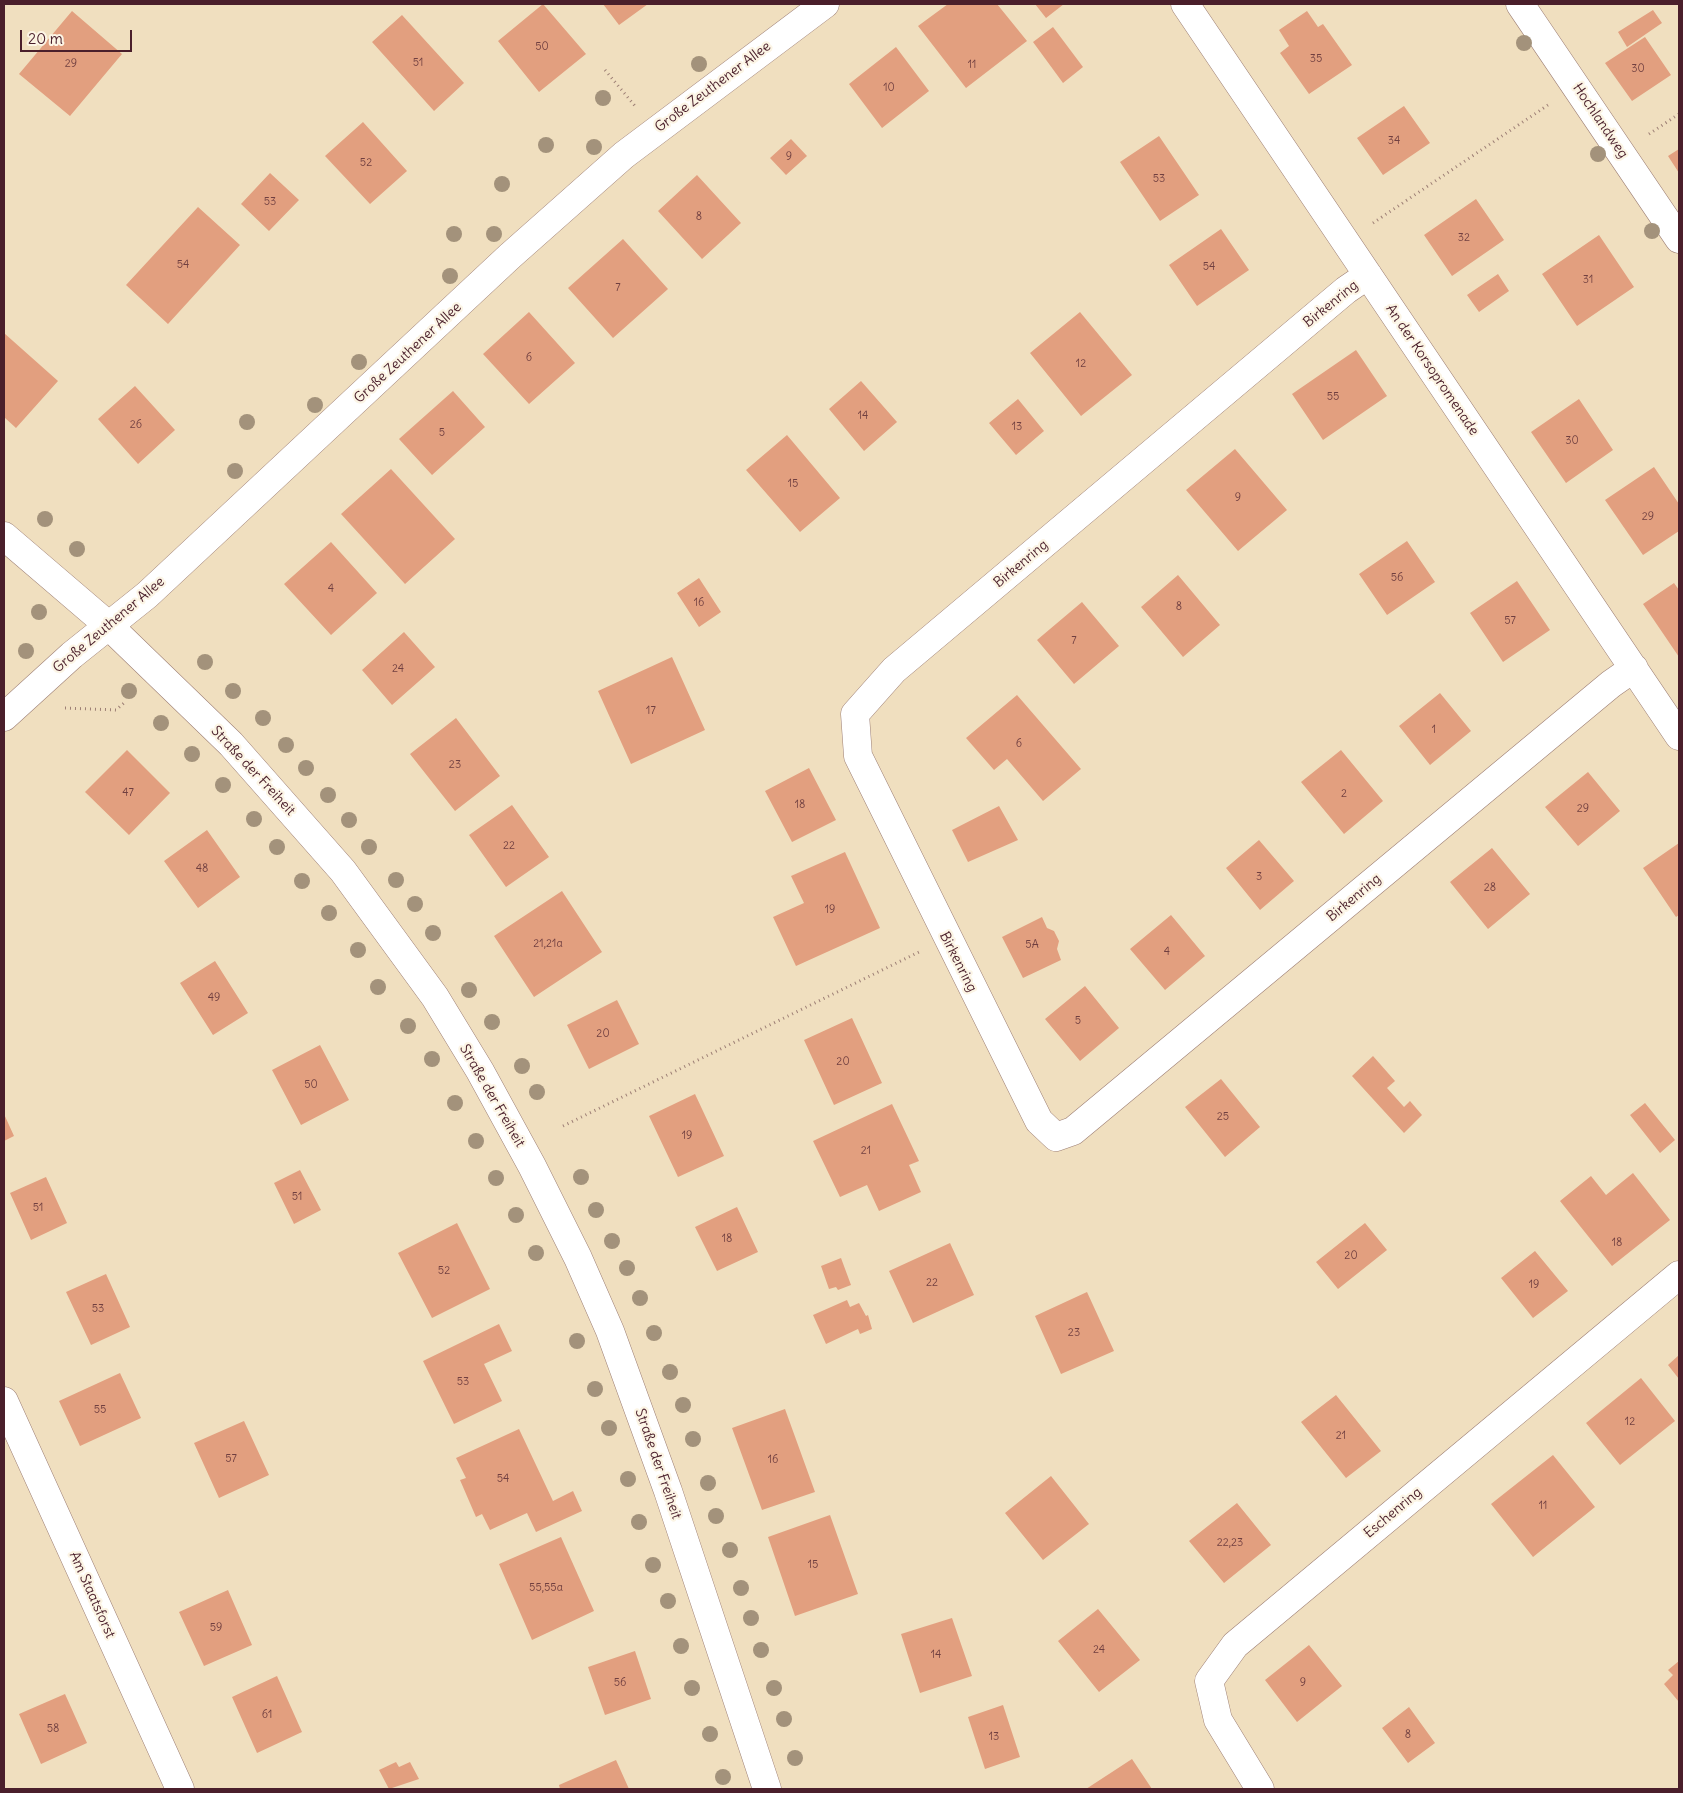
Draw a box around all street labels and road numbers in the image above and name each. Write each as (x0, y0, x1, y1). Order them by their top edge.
street label: Große Zeuthener Allee (652, 38, 774, 136)
street label: Hochlandweg (1569, 80, 1631, 162)
street label: Birkenring (1300, 277, 1362, 331)
street label: Große Zeuthener Allee (351, 299, 465, 407)
street label: An der Korsopromenade (1382, 301, 1482, 439)
street label: Birkenring (991, 537, 1051, 591)
street label: Große Zeuthener Allee (50, 573, 168, 677)
street label: Straße der Freiheit (207, 723, 299, 819)
street label: Birkenring (1324, 871, 1384, 925)
street label: Birkenring (936, 929, 980, 995)
street label: Straße der Freiheit (456, 1042, 528, 1150)
street label: Straße der Freiheit (631, 1406, 685, 1522)
street label: Eschenring (1361, 1484, 1425, 1542)
street label: Am Staatsforst (65, 1549, 119, 1641)

